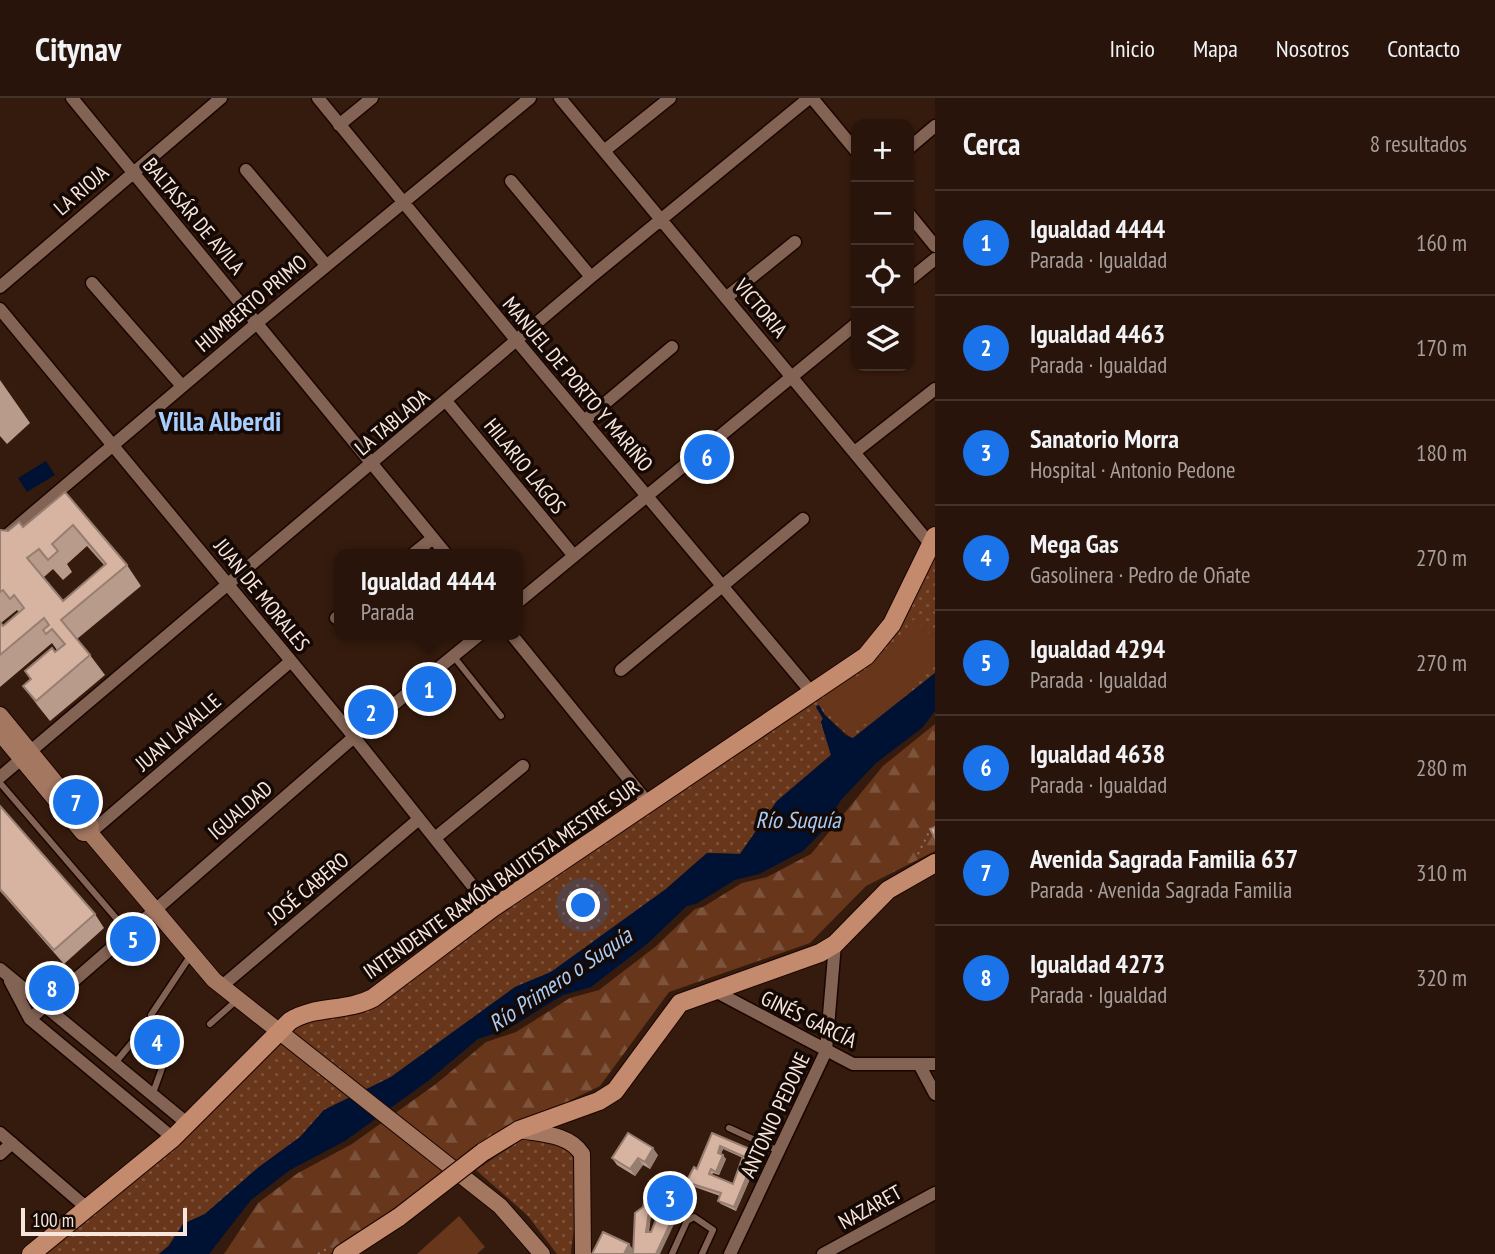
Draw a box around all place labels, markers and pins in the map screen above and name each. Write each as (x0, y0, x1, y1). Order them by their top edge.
pin: 6 (684, 431, 730, 483)
pin: 1 (406, 663, 452, 715)
pin: 2 (348, 686, 394, 738)
pin: 7 (53, 776, 99, 828)
pin: 5 (110, 913, 156, 965)
pin: 8 (29, 962, 75, 1014)
pin: 4 (134, 1016, 180, 1068)
pin: 3 (647, 1172, 693, 1224)

